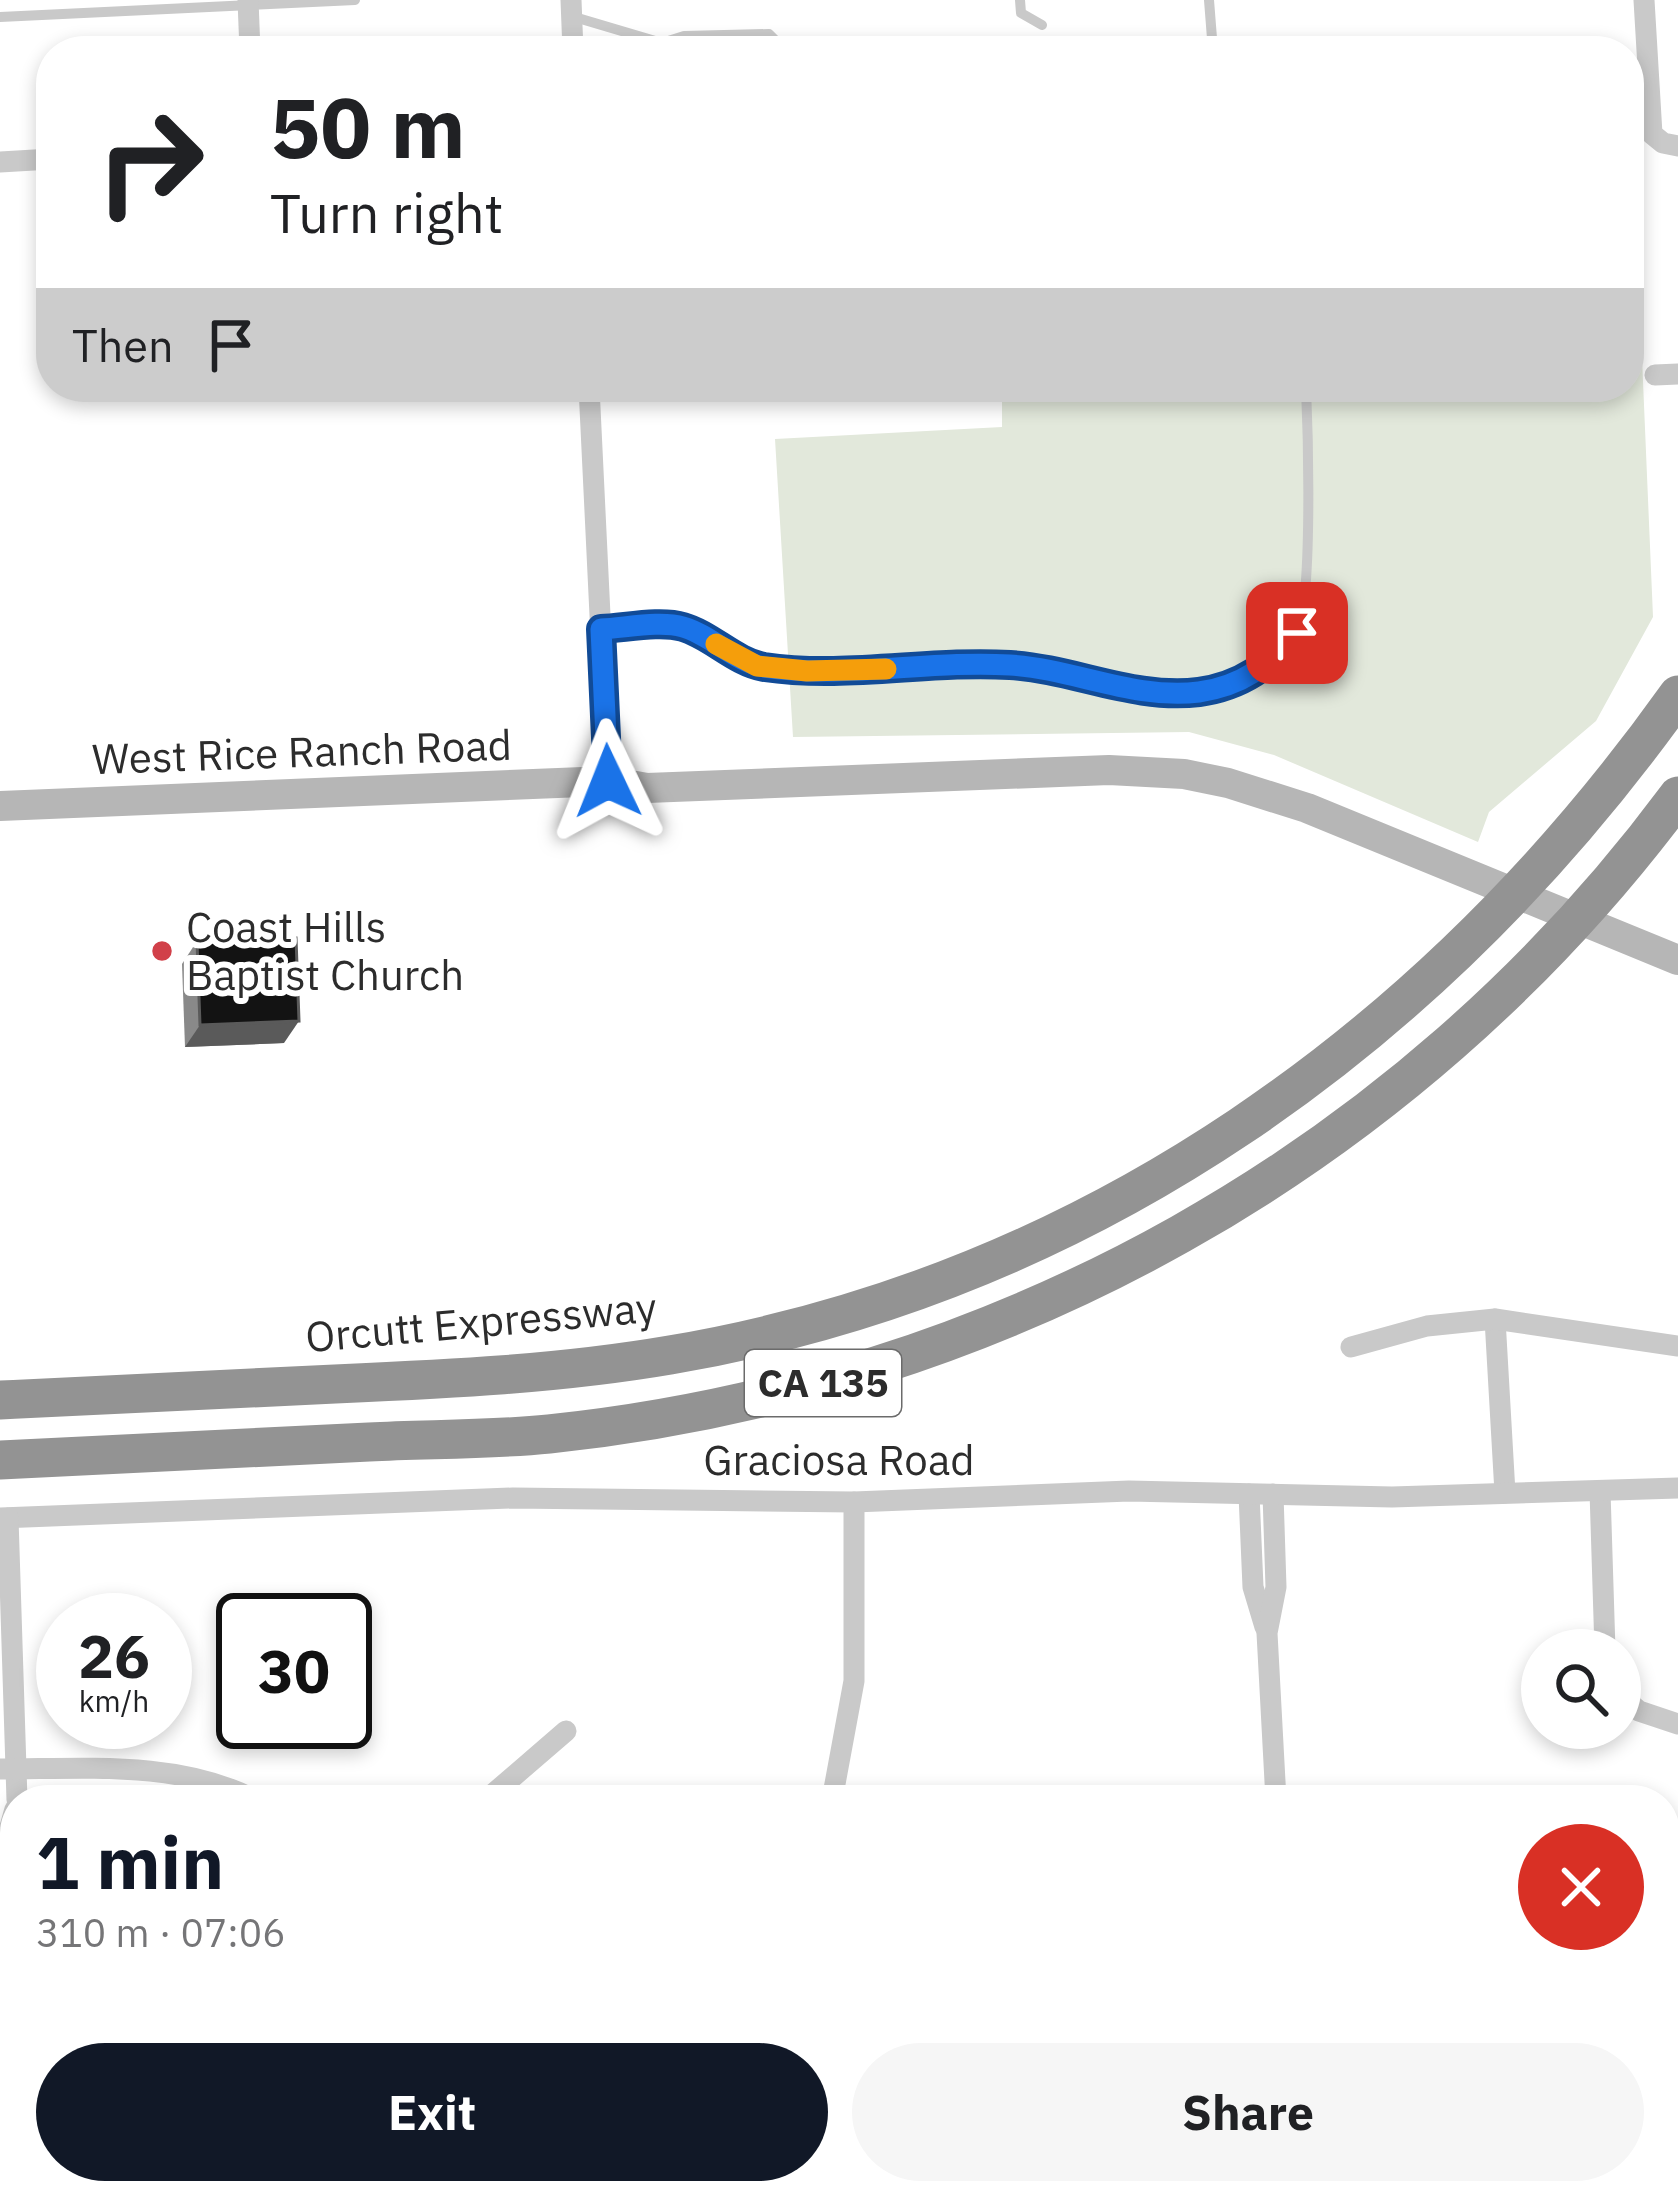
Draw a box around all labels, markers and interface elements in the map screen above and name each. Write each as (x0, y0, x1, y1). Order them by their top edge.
text: 50 m (270, 72, 466, 181)
icon: right (72, 84, 228, 240)
text: Turn right (270, 178, 504, 248)
icon: arrive (198, 312, 264, 378)
text: Then (72, 316, 174, 374)
pin (1246, 582, 1348, 684)
icon: arrive (1264, 600, 1330, 666)
street label: West Rice Ranch Road (91, 717, 513, 786)
position arrow (545, 718, 671, 844)
place label: Coast Hills Baptist Church (186, 899, 464, 1002)
marker: Coast Hills Baptist Church (149, 938, 175, 964)
street label: Orcutt Expressway (303, 1279, 659, 1364)
road number: CA 135 (745, 1350, 901, 1416)
street label: Graciosa Road (703, 1432, 975, 1487)
speed limit sign: 30 (216, 1593, 372, 1749)
text: 26 (78, 1616, 150, 1695)
map controls (1521, 1629, 1641, 1749)
button: search (1521, 1629, 1641, 1749)
text: km/h (79, 1681, 149, 1720)
text: 1 min (36, 1815, 224, 1909)
button: close (1518, 1824, 1644, 1950)
text: 310 m · 07:06 (36, 1907, 286, 1958)
button: Exit (36, 2043, 828, 2181)
button: Share (852, 2043, 1644, 2181)

